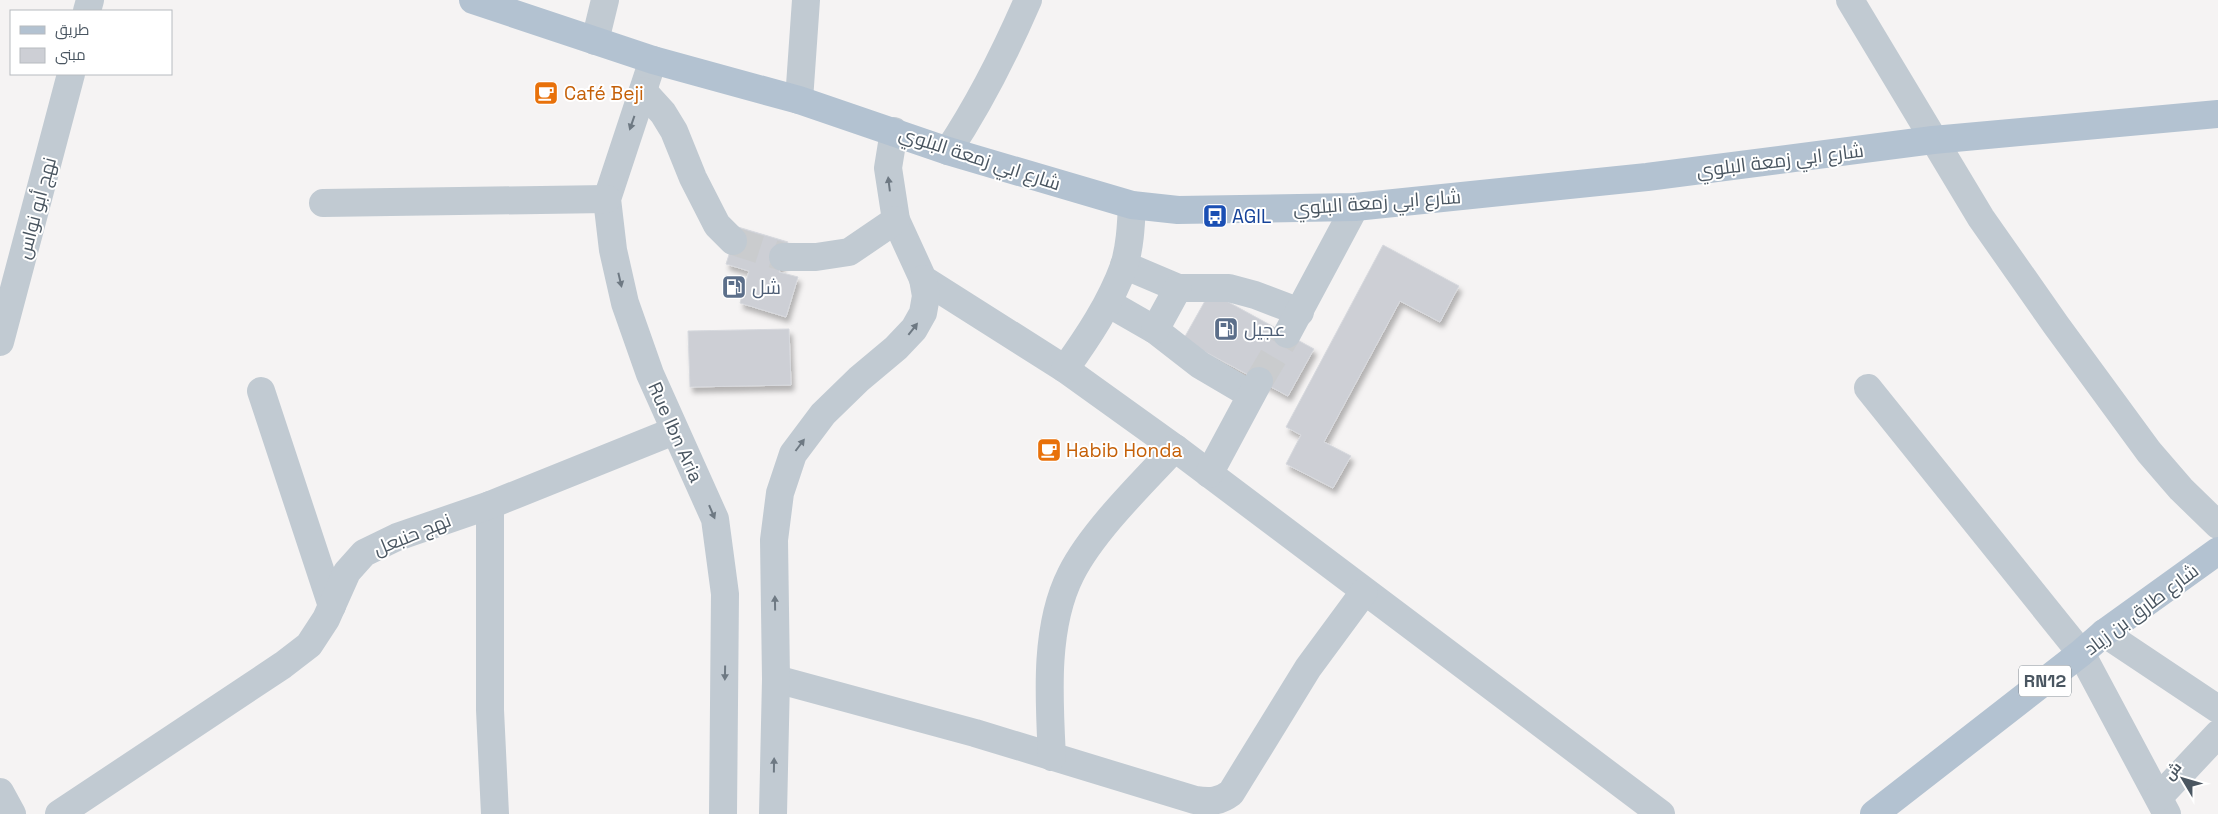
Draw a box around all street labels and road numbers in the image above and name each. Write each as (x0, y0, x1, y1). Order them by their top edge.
street label: شارع ابي زمعة البلوي (895, 121, 1064, 198)
street label: شارع ابي زمعة البلوي (1695, 138, 1865, 185)
street label: نهج أبو نواس (11, 154, 63, 262)
street label: شارع ابي زمعة البلوي (1292, 184, 1462, 223)
street label: Rue Ibn Aria (642, 378, 709, 487)
street label: نهج حنبعل (370, 508, 455, 562)
street label: شارع طارق بن زياد (2079, 558, 2204, 661)
road number: RN12 (2019, 666, 2071, 696)

